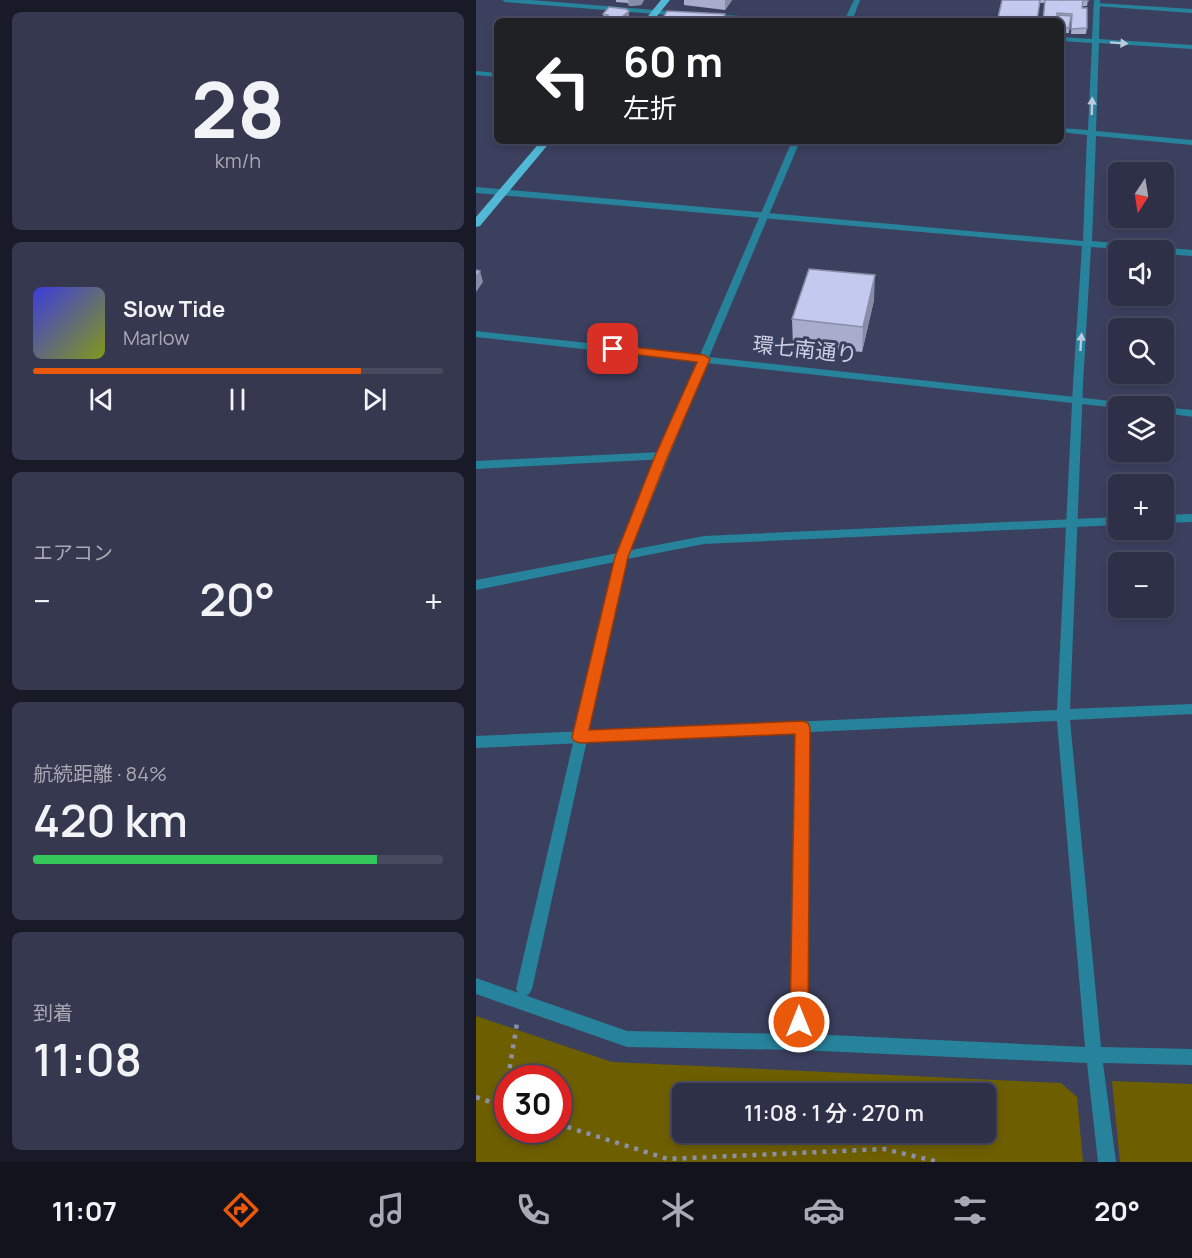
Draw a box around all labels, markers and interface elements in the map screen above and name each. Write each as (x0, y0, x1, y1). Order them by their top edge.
text: 60 m (623, 32, 723, 90)
one-way arrow (1110, 38, 1129, 47)
icon: left (524, 42, 602, 120)
text: 28 (191, 55, 285, 161)
text: 左折 (623, 89, 677, 126)
one-way arrow (1087, 96, 1097, 115)
text: km/h (215, 147, 261, 174)
north arrow (1108, 162, 1174, 228)
map controls (1108, 162, 1174, 618)
button: sound (1108, 240, 1174, 306)
text: Slow Tide (123, 294, 225, 324)
button: search (1108, 318, 1174, 384)
pin (587, 323, 638, 374)
text: Marlow (123, 324, 190, 351)
street label: 環七南通り (751, 330, 859, 368)
icon: arrive (596, 332, 629, 365)
one-way arrow (1076, 333, 1086, 352)
icon: previous (85, 383, 118, 416)
icon: pause (221, 383, 254, 416)
icon: next (358, 383, 391, 416)
button: layers (1108, 396, 1174, 462)
button: + (1108, 474, 1174, 540)
text: エアコン (33, 539, 113, 566)
button: − (1108, 552, 1174, 618)
text: 20° (200, 568, 275, 630)
text: − (33, 578, 51, 623)
text: + (424, 578, 443, 623)
text: 航続距離 · 84% (33, 760, 167, 787)
text: 420 km (33, 789, 188, 851)
position arrow (767, 990, 831, 1054)
text: 到着 (33, 999, 73, 1026)
text: 11:08 (33, 1028, 142, 1090)
speed limit sign: 30 (494, 1065, 572, 1143)
text: 11:08 · 1 分 · 270 m (744, 1098, 924, 1128)
icon: directions (220, 1189, 262, 1231)
icon: music (366, 1189, 408, 1231)
icon: phone (512, 1189, 554, 1231)
icon: climate (657, 1189, 699, 1231)
icon: car (803, 1189, 845, 1231)
icon: filters (949, 1189, 991, 1231)
text: 11:07 (52, 1192, 117, 1229)
text: 20° (1094, 1192, 1140, 1229)

